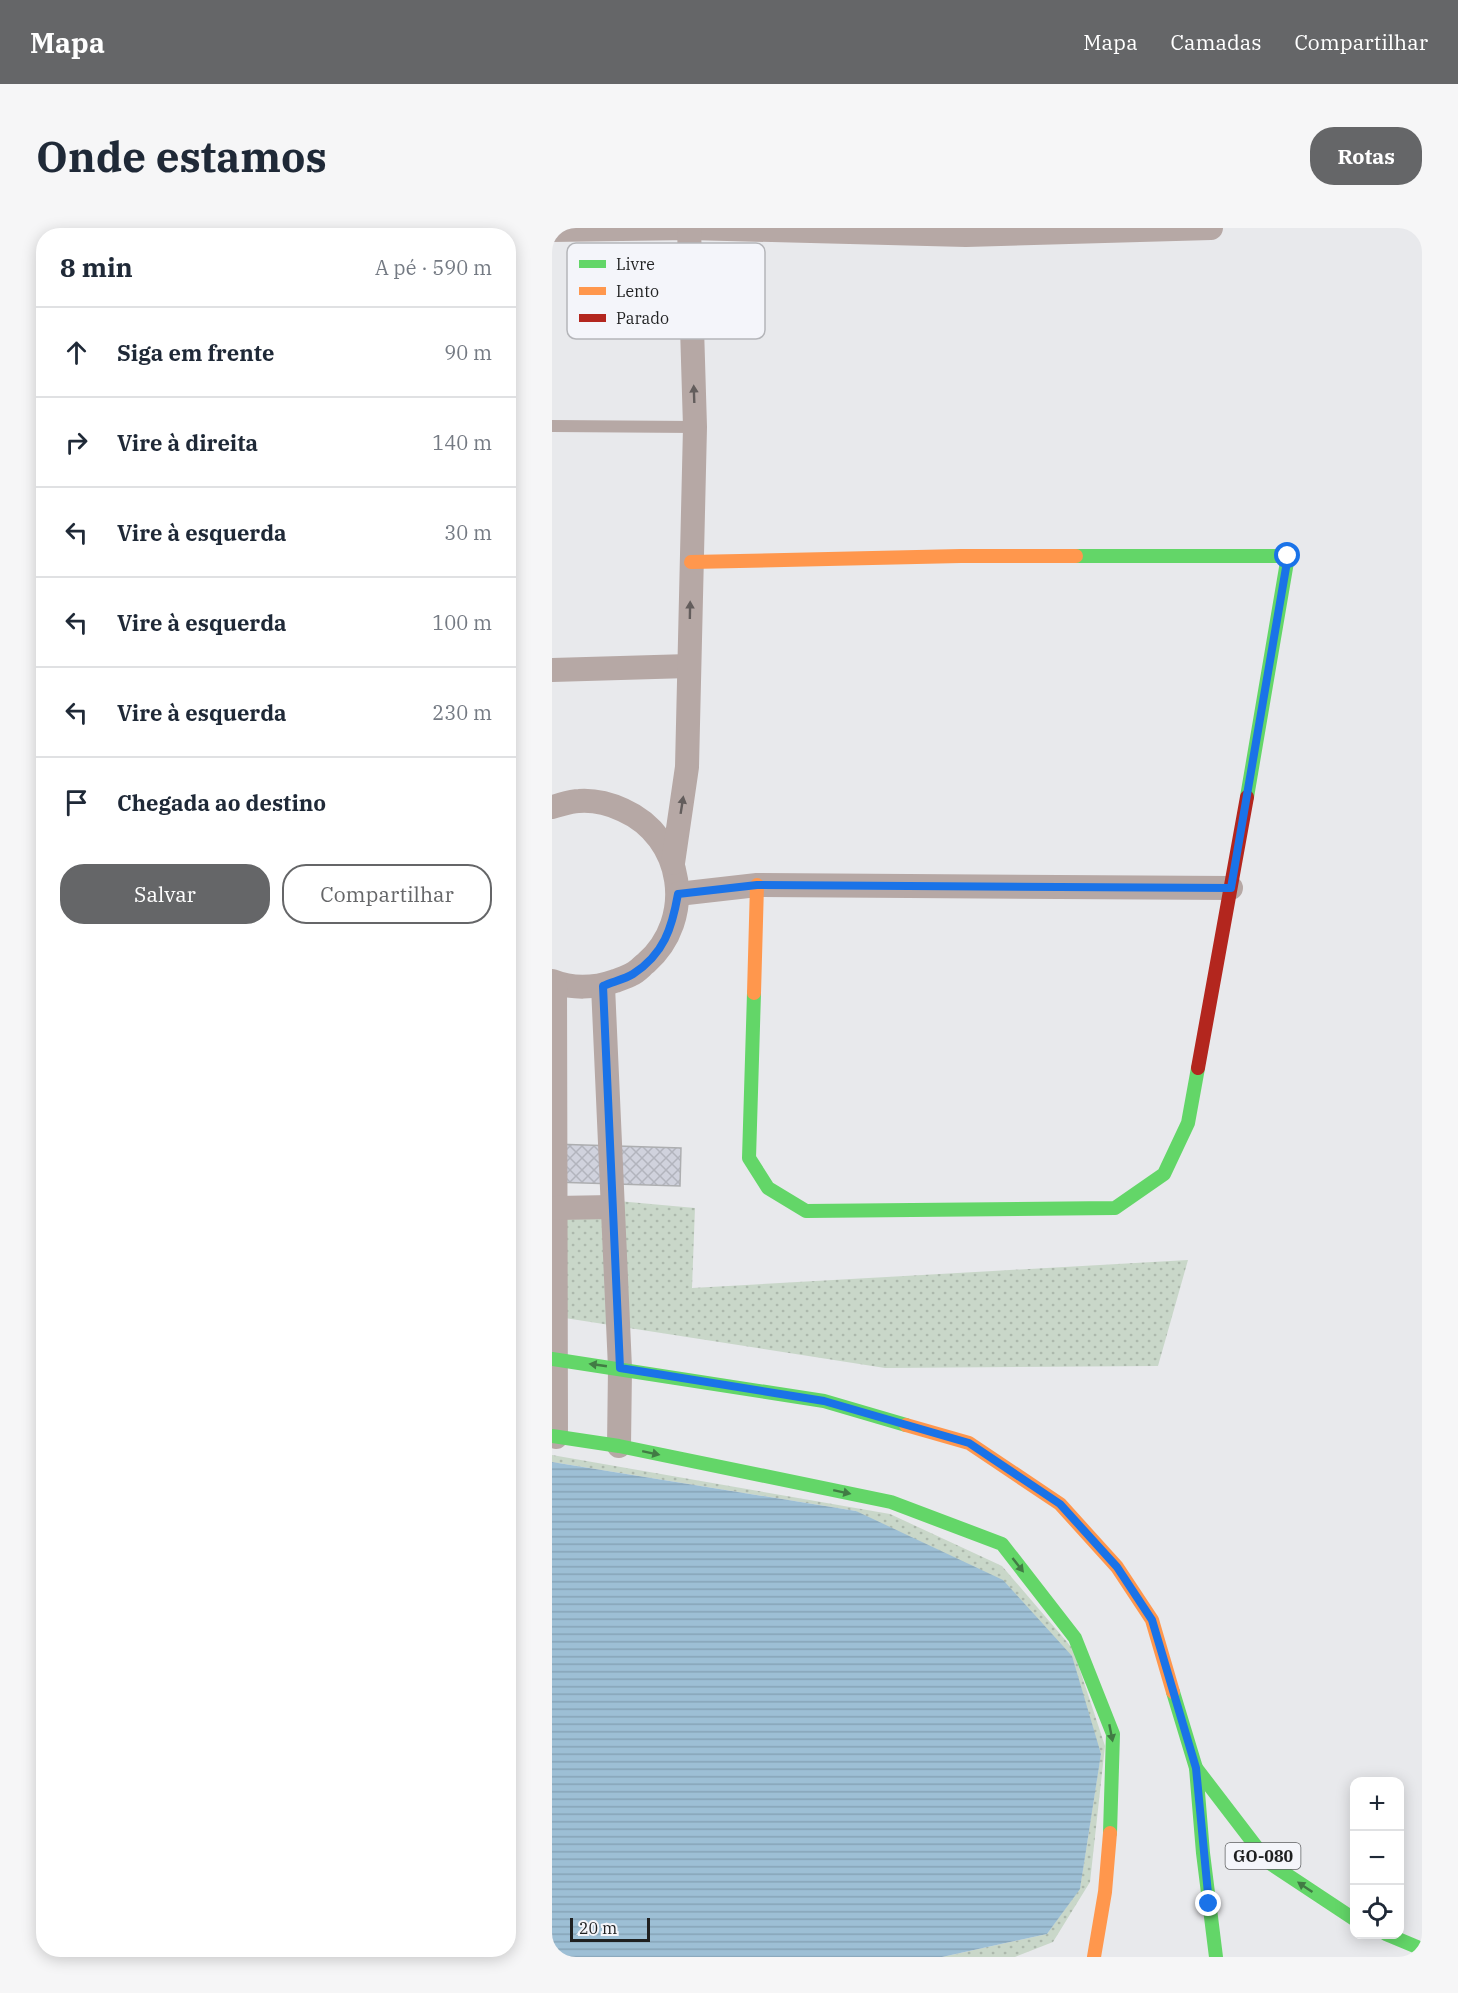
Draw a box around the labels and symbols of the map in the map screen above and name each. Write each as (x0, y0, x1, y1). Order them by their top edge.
legend (567, 243, 765, 339)
text: Livre (616, 254, 655, 274)
text: Lento (616, 281, 659, 301)
text: Parado (616, 308, 669, 328)
one-way arrow (689, 385, 699, 404)
route start (1274, 542, 1300, 568)
one-way arrow (685, 601, 695, 620)
one-way arrow (677, 795, 686, 814)
one-way arrow (588, 1361, 607, 1370)
one-way arrow (642, 1449, 661, 1458)
one-way arrow (833, 1488, 852, 1497)
one-way arrow (1012, 1557, 1024, 1572)
one-way arrow (1107, 1724, 1116, 1743)
road number: GO-080 (1226, 1843, 1300, 1869)
one-way arrow (1298, 1881, 1314, 1893)
route end (1195, 1890, 1221, 1916)
scale bar (570, 1915, 650, 1942)

